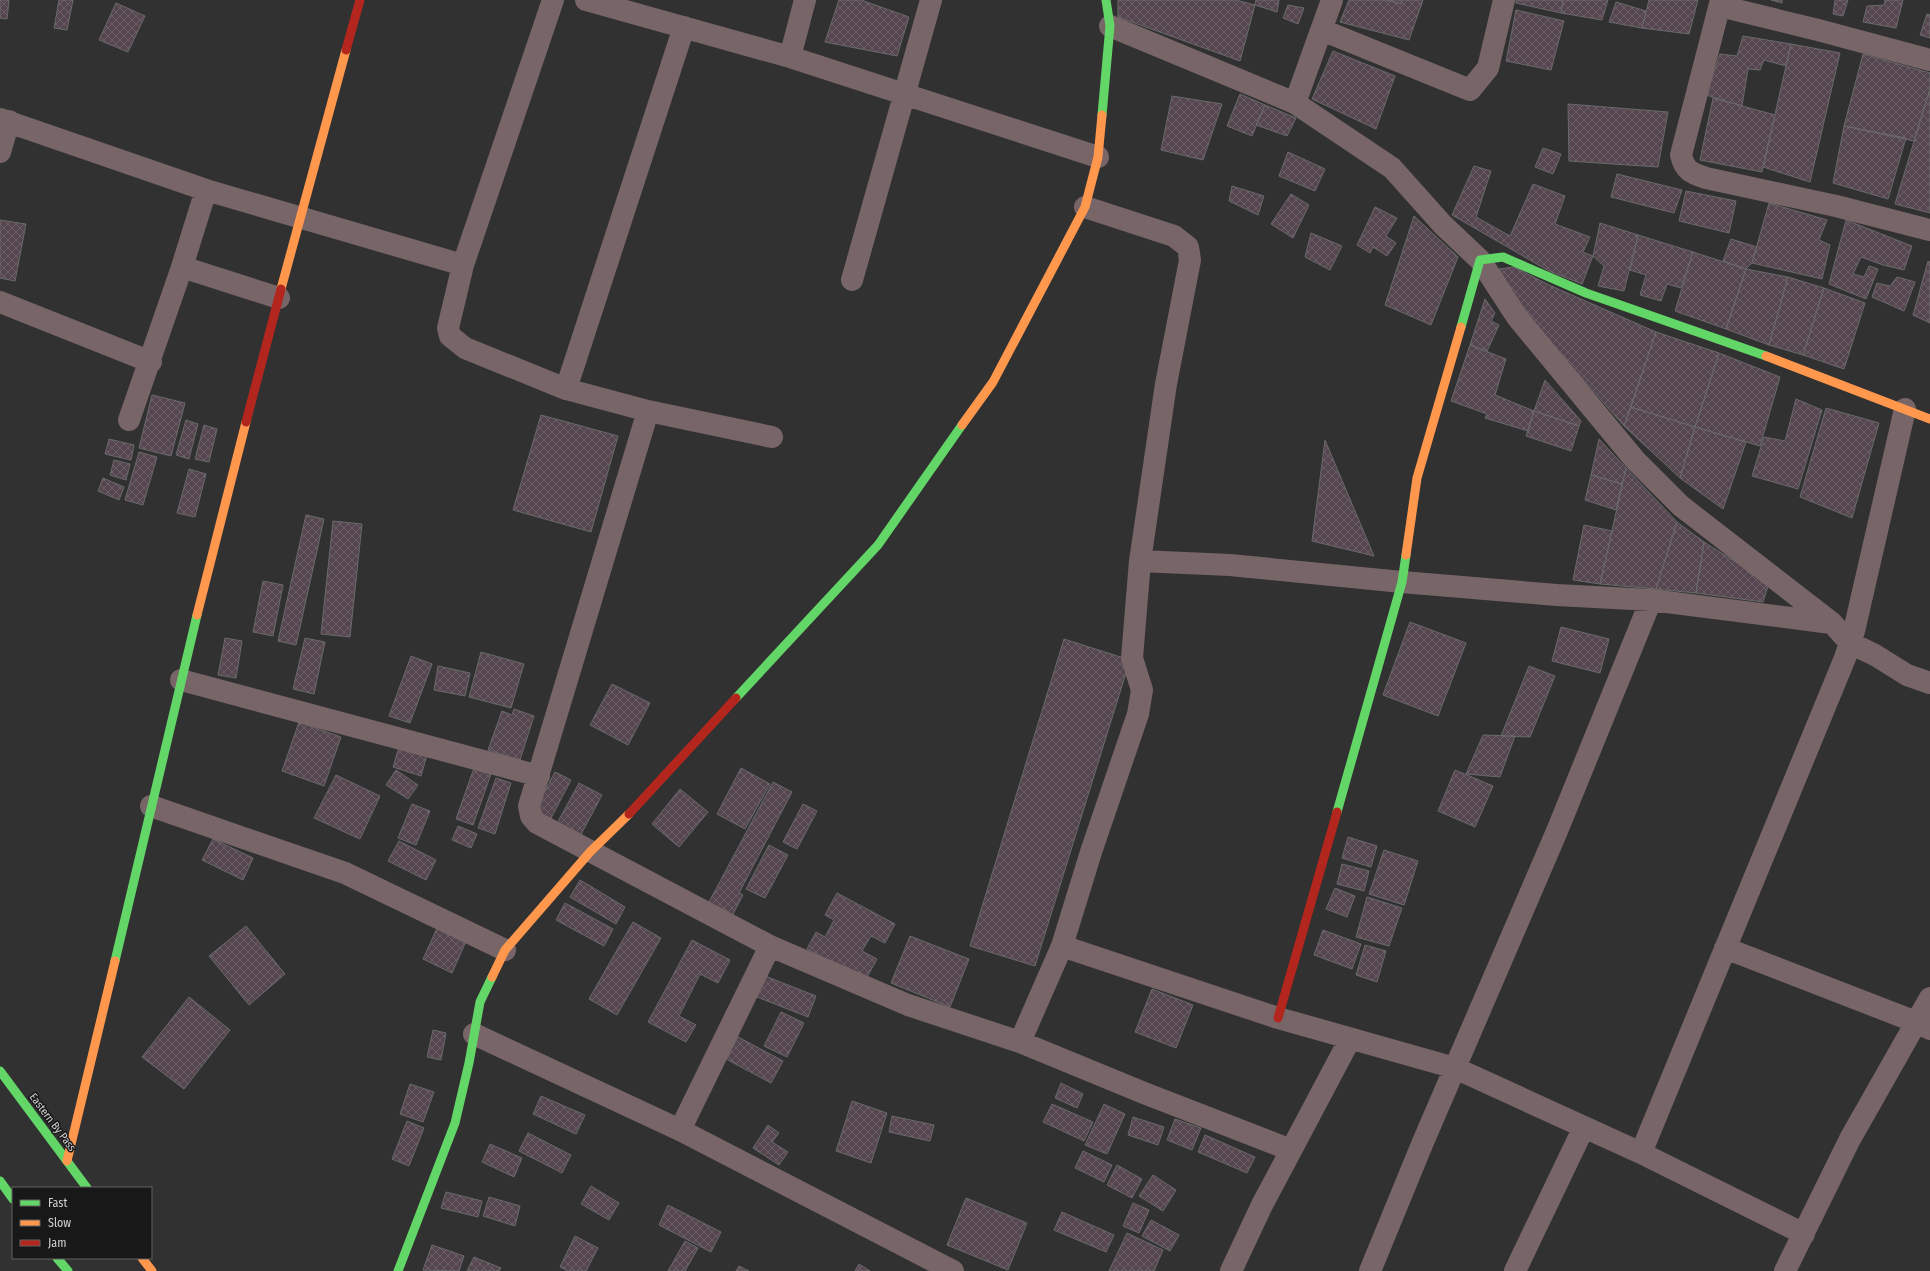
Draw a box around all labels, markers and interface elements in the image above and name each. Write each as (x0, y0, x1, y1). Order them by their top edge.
street label: Eastern By Pass (27, 1091, 79, 1154)
legend (12, 1187, 152, 1259)
text: Fast (48, 1196, 67, 1210)
text: Slow (48, 1216, 71, 1230)
text: Jam (48, 1236, 66, 1250)

